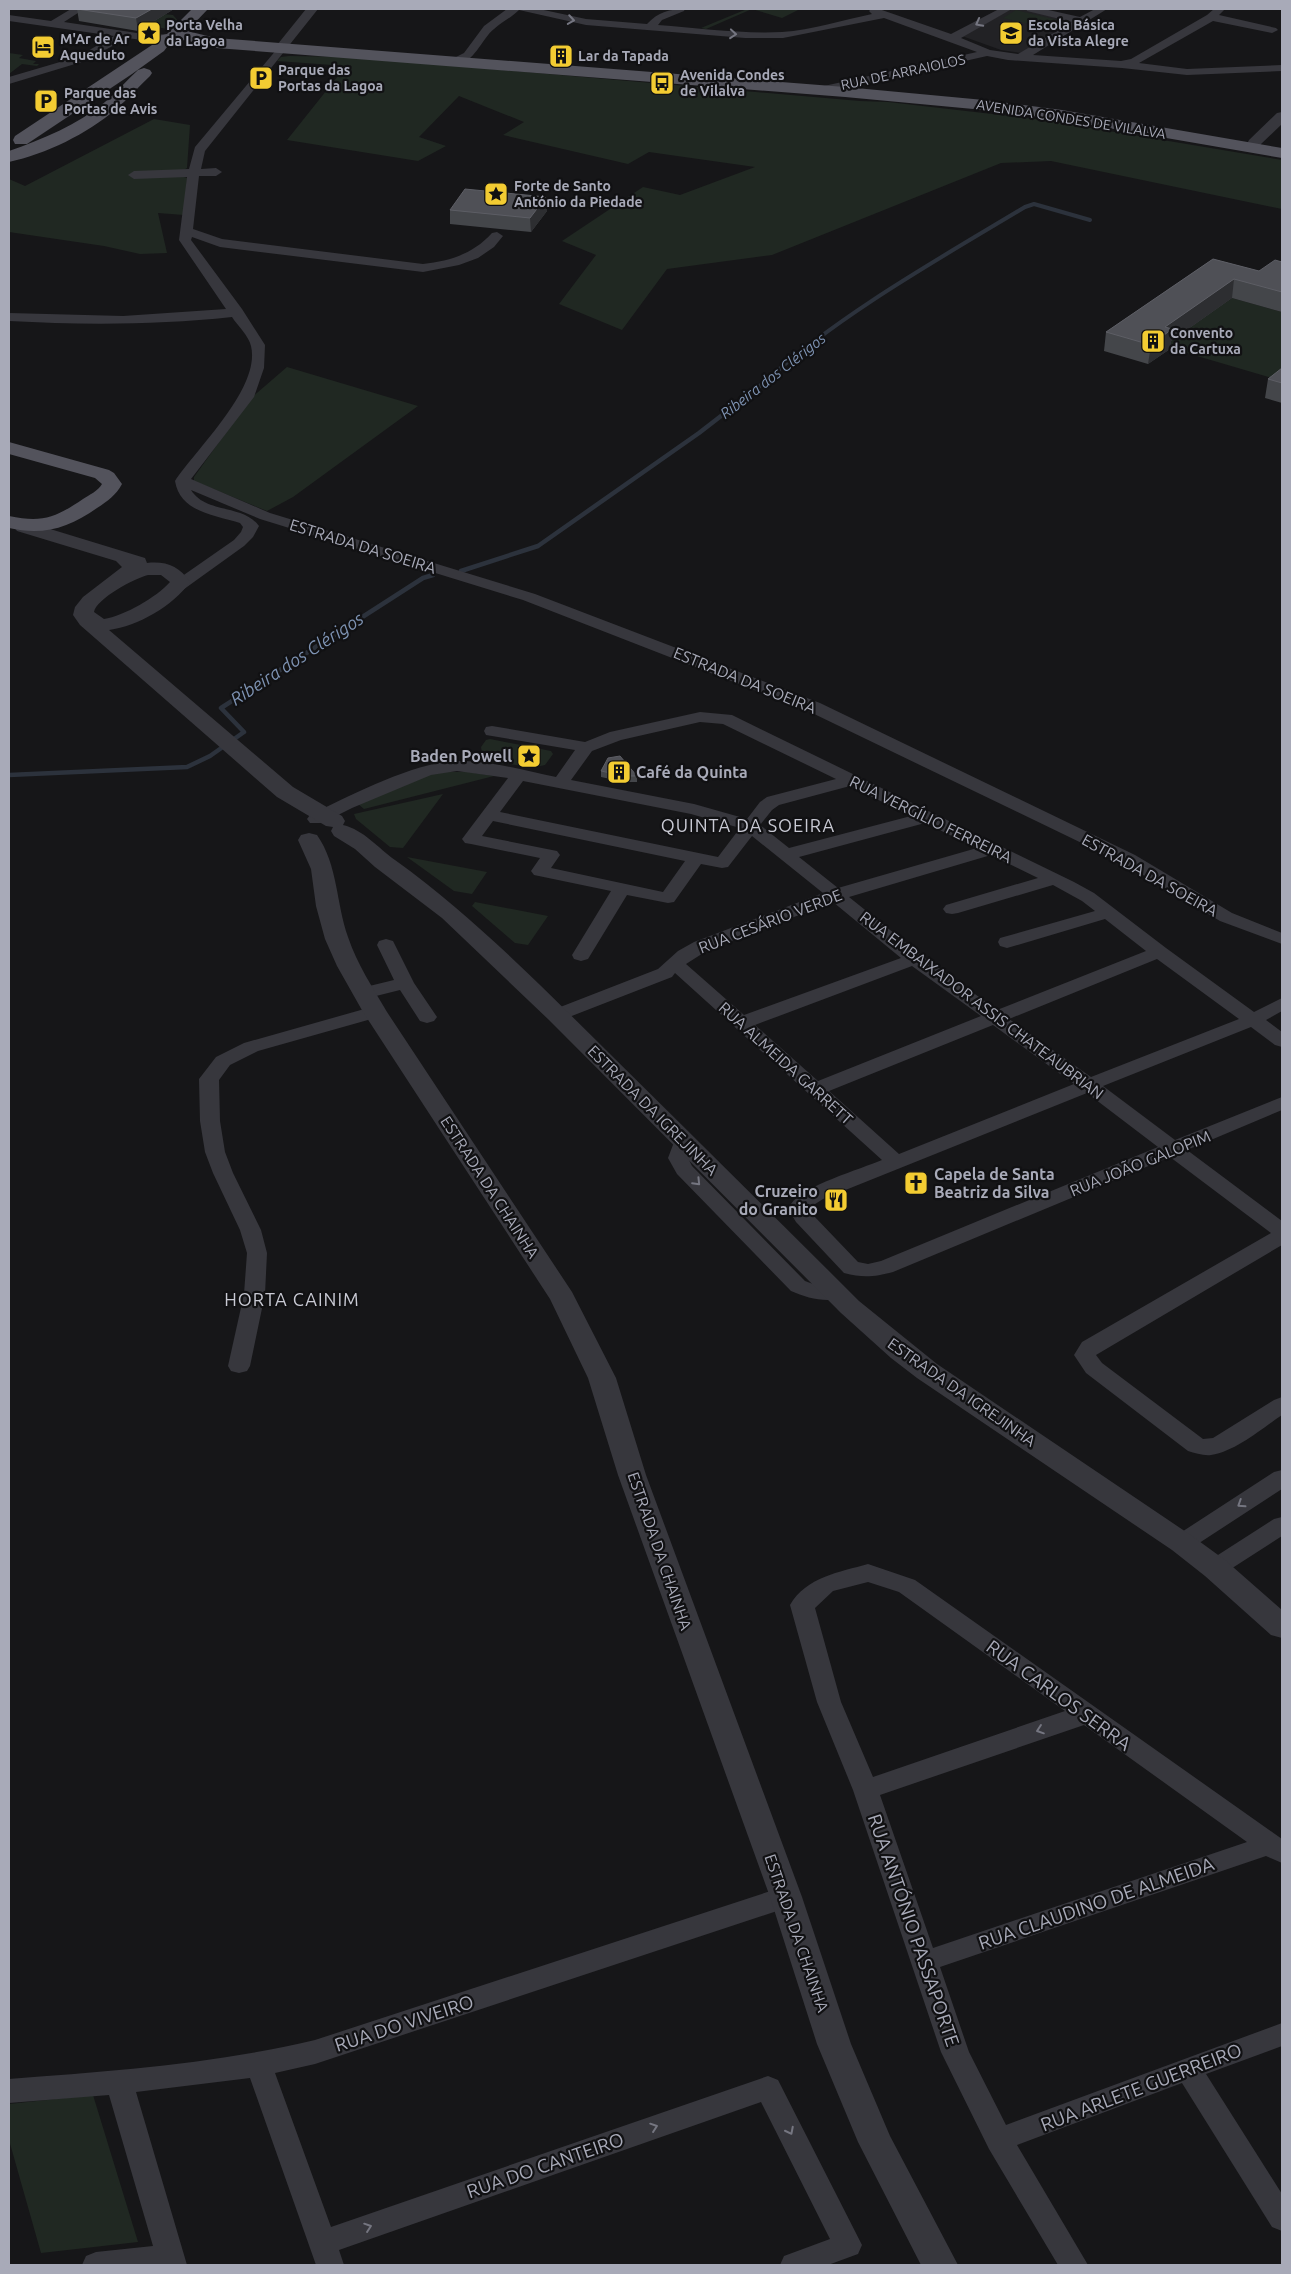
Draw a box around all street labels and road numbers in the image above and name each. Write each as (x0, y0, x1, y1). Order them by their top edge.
street label: RUA DE ARRAIOLOS (839, 51, 967, 93)
street label: AVENIDA CONDES DE VILALVA (975, 96, 1167, 142)
street label: ESTRADA DA SOEIRA (288, 515, 439, 577)
street label: ESTRADA DA SOEIRA (671, 643, 819, 717)
street label: RUA VERGÍLIO FERREIRA (847, 770, 1016, 866)
street label: ESTRADA DA SOEIRA (1079, 830, 1221, 920)
street label: RUA CESÁRIO VERDE (695, 883, 844, 957)
street label: RUA EMBAIXADOR ASSIS CHATEAUBRIAN (857, 908, 1107, 1102)
street label: RUA ALMEIDA GARRETT (715, 998, 857, 1128)
street label: ESTRADA DA IGREJINHA (584, 1041, 722, 1179)
street label: ESTRADA DA CHAINHA (437, 1113, 543, 1262)
street label: RUA JOÃO GALOPIM (1067, 1126, 1213, 1199)
street label: ESTRADA DA IGREJINHA (885, 1334, 1040, 1450)
street label: ESTRADA DA CHAINHA (624, 1470, 696, 1633)
street label: RUA CARLOS SERRA (983, 1635, 1136, 1755)
street label: RUA ANTÓNIO PASSAPORTE (864, 1811, 964, 2049)
street label: ESTRADA DA CHAINHA (761, 1852, 833, 2015)
street label: RUA CLAUDINO DE ALMEIDA (975, 1852, 1217, 1954)
street label: RUA DO VIVEIRO (332, 1990, 476, 2056)
street label: RUA ARLETE GUERREIRO (1037, 2038, 1245, 2136)
street label: RUA DO CANTEIRO (464, 2128, 626, 2202)

